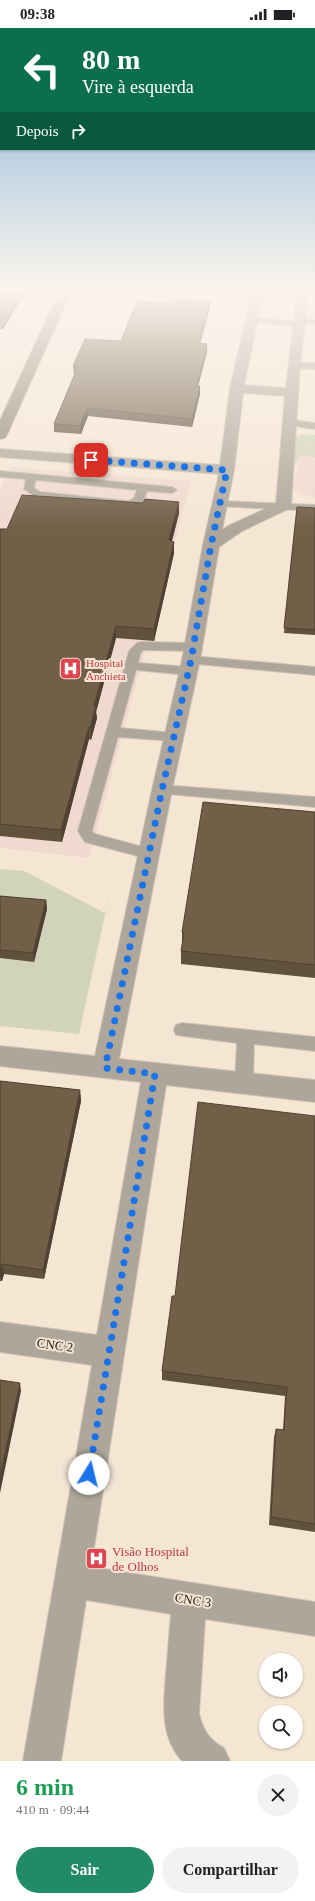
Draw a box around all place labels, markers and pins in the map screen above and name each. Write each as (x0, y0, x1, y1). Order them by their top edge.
pin (74, 443, 108, 477)
hospital icon: Hospital Anchieta (57, 656, 83, 682)
place label: Hospital Anchieta (86, 657, 126, 682)
place label: Visão Hospital de Olhos (112, 1544, 189, 1574)
hospital icon: Visão Hospital de Olhos (83, 1545, 109, 1571)

